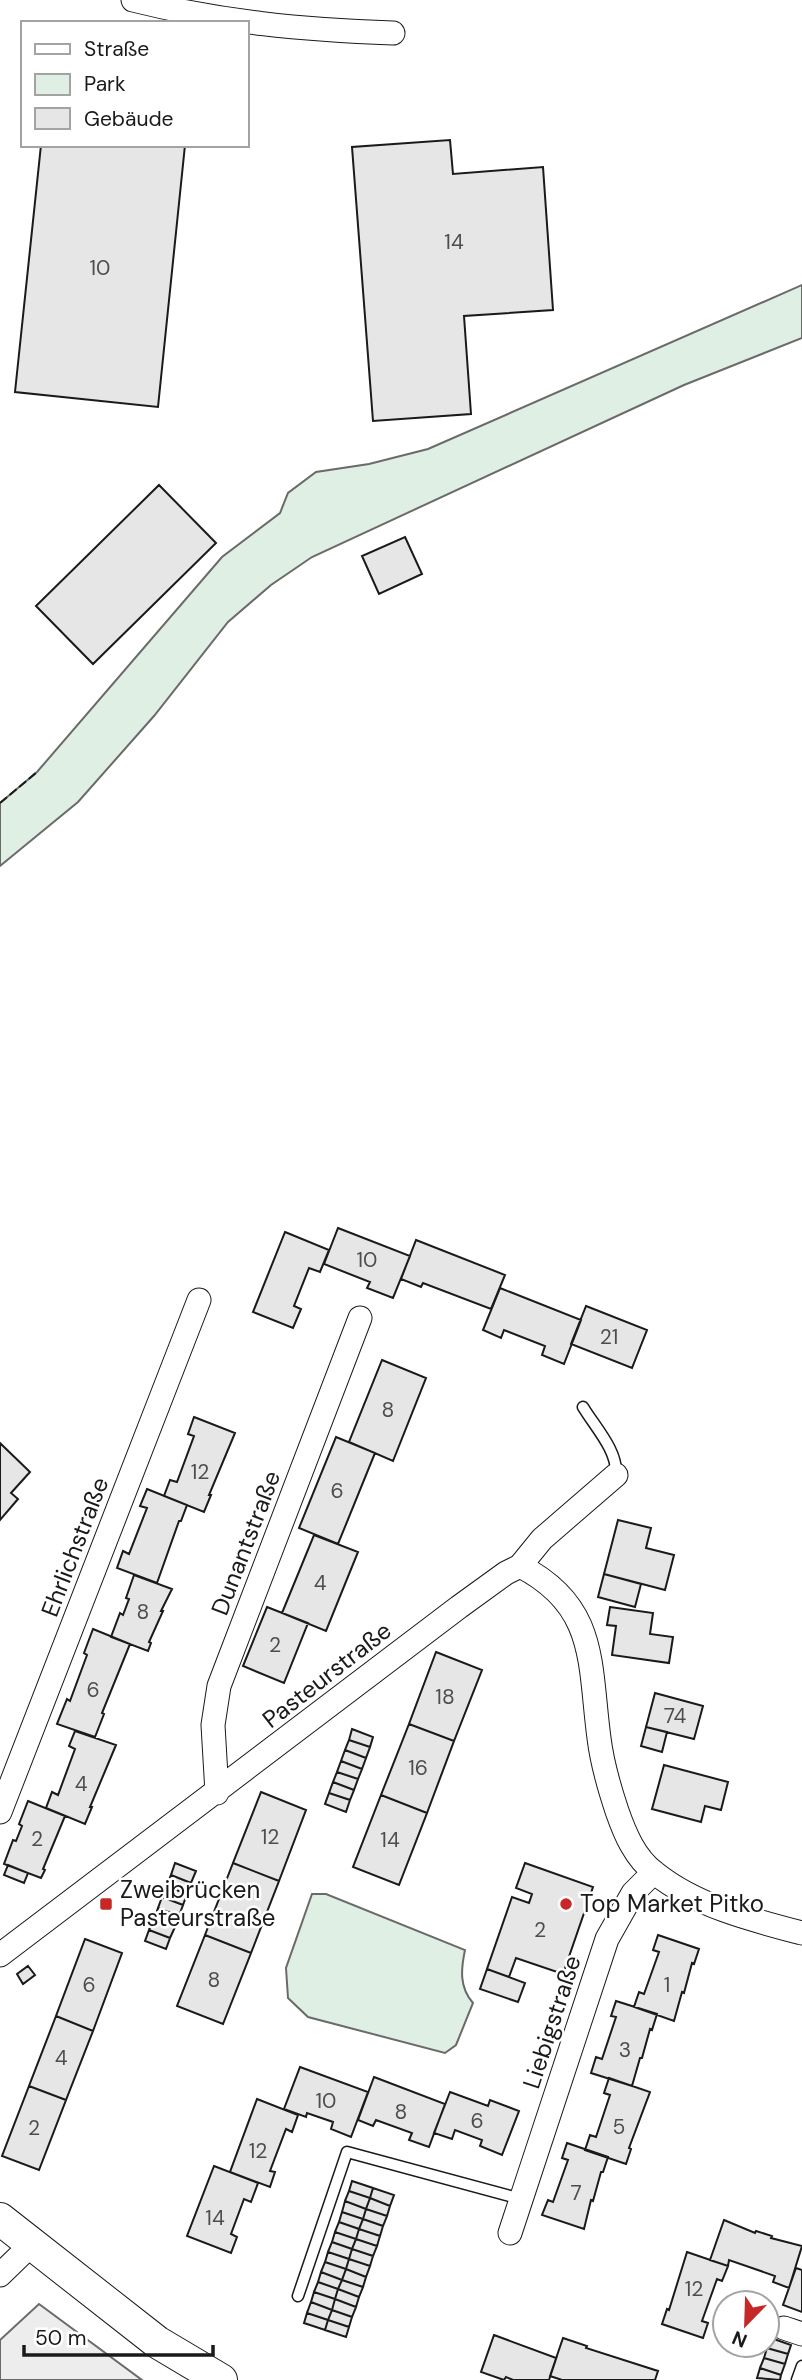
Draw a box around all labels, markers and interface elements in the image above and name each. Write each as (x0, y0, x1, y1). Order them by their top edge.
legend (21, 21, 248, 147)
text: Straße (84, 35, 149, 63)
text: Park (84, 70, 126, 98)
text: Gebäude (84, 105, 174, 133)
house number: 14 (444, 228, 464, 256)
house number: 10 (90, 254, 110, 282)
house number: 10 (357, 1246, 377, 1274)
house number: 21 (600, 1323, 618, 1351)
house number: 8 (382, 1396, 394, 1424)
house number: 12 (191, 1458, 209, 1486)
street label: Dunantstraße (204, 1466, 287, 1619)
street label: Ehrlichstraße (34, 1473, 115, 1621)
house number: 6 (330, 1477, 344, 1505)
house number: 4 (314, 1569, 327, 1597)
house number: 8 (137, 1598, 149, 1626)
street label: Pasteurstraße (256, 1615, 397, 1735)
house number: 2 (269, 1631, 281, 1659)
house number: 6 (86, 1676, 100, 1704)
house number: 18 (435, 1683, 455, 1711)
house number: 74 (664, 1702, 687, 1730)
house number: 16 (408, 1754, 428, 1782)
house number: 4 (75, 1770, 88, 1798)
house number: 12 (261, 1823, 279, 1851)
house number: 2 (31, 1825, 43, 1853)
house number: 14 (380, 1826, 400, 1854)
place label: Zweibrücken Pasteurstraße (120, 1874, 275, 1933)
place label: Top Market Pitko (580, 1888, 764, 1919)
marker: Zweibrücken Pasteurstraße (98, 1896, 114, 1912)
marker: Top Market Pitko (558, 1896, 574, 1912)
house number: 2 (534, 1916, 546, 1944)
street label: Liebigstraße (515, 1951, 588, 2092)
house number: 8 (208, 1966, 220, 1994)
house number: 6 (82, 1971, 96, 1999)
house number: 1 (664, 1971, 670, 1999)
house number: 3 (619, 2036, 631, 2064)
house number: 4 (55, 2044, 68, 2072)
house number: 10 (316, 2087, 336, 2115)
house number: 8 (395, 2098, 407, 2126)
house number: 6 (470, 2107, 484, 2135)
house number: 5 (613, 2113, 625, 2141)
house number: 2 (28, 2114, 40, 2142)
house number: 12 (249, 2137, 267, 2165)
house number: 7 (570, 2179, 582, 2207)
house number: 14 (205, 2204, 225, 2232)
house number: 12 (685, 2275, 703, 2303)
north arrow (711, 2289, 781, 2359)
scale bar (24, 2314, 214, 2358)
text: 50 m (35, 2324, 86, 2352)
text: N (728, 2325, 751, 2353)

